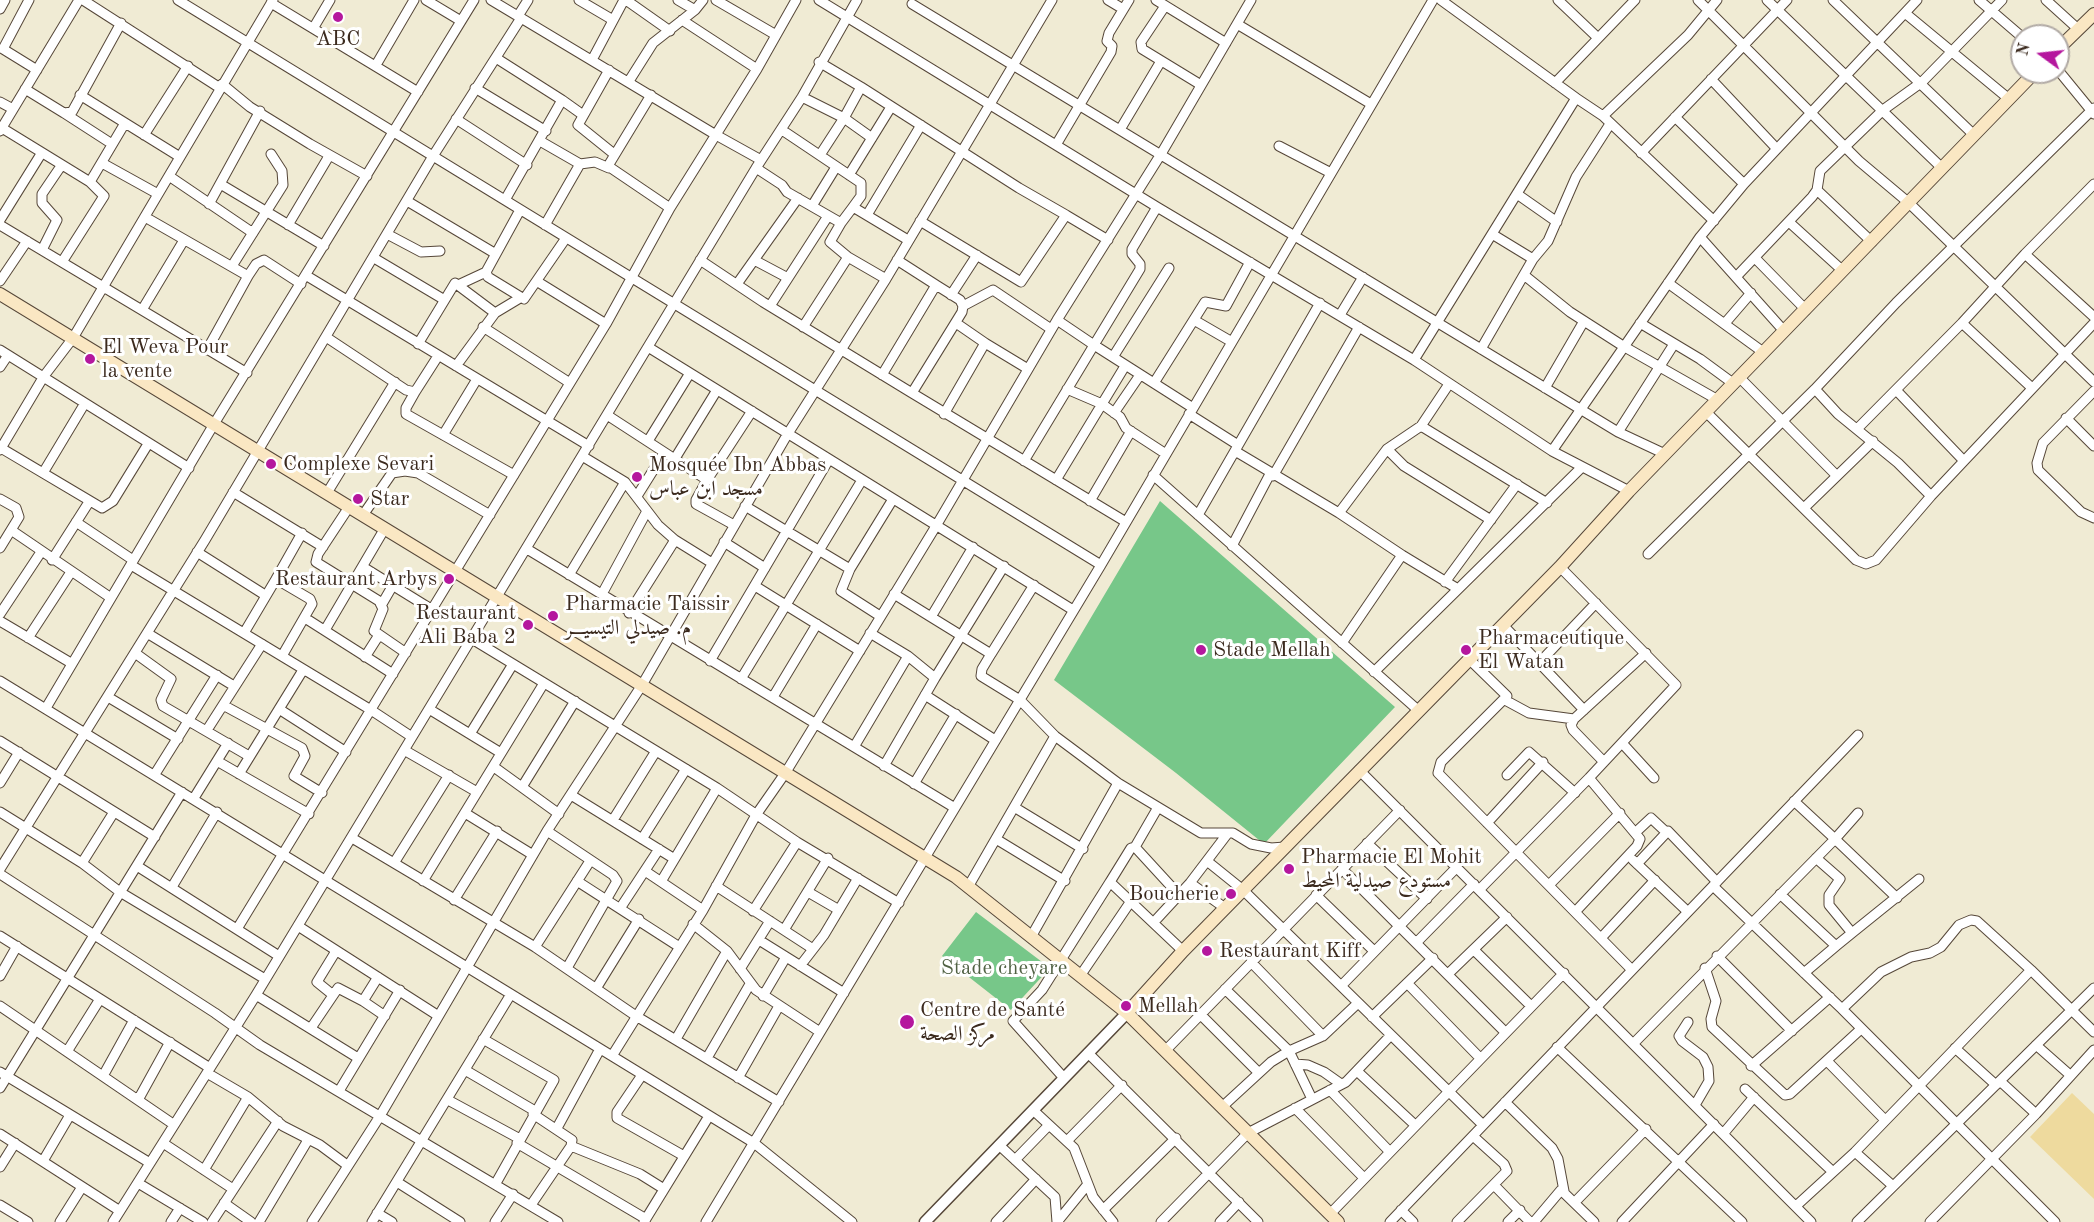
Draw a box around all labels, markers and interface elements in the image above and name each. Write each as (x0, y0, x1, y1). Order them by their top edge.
marker: ABC (331, 10, 345, 24)
north arrow (2010, 24, 2070, 84)
place label: ABC (316, 26, 360, 52)
text: N (2015, 42, 2034, 58)
place label: El Weva Pour la vente (102, 334, 228, 384)
marker: El Weva Pour la vente (83, 352, 97, 366)
place label: Complexe Sevari (283, 451, 434, 477)
place label: Mosquée Ibn Abbas مسجد ابن عباس (649, 452, 826, 502)
marker: Complexe Sevari (264, 457, 278, 471)
marker: Mosquée Ibn Abbas مسجد ابن عباس (630, 470, 644, 484)
place label: Star (370, 486, 409, 512)
marker: Star (351, 492, 365, 506)
place label: Restaurant Arbys (275, 566, 437, 592)
marker: Restaurant Arbys (442, 572, 456, 586)
place label: Pharmacie Taissir م. صيدلي التيسيـــر (565, 591, 730, 641)
place label: Restaurant Ali Baba 2 (416, 600, 516, 650)
marker: Pharmacie Taissir م. صيدلي التيسيـــر (546, 609, 560, 623)
marker: Restaurant Ali Baba 2 (521, 618, 535, 632)
place label: Pharmaceutique El Watan (1478, 625, 1624, 675)
place label: Stade Mellah (1213, 637, 1331, 663)
marker: Stade Mellah (1194, 643, 1208, 657)
marker: Pharmaceutique El Watan (1459, 643, 1473, 657)
place label: Pharmacie El Mohit مستودع صيدلية المحيط (1301, 844, 1482, 894)
marker: Pharmacie El Mohit مستودع صيدلية المحيط (1282, 862, 1296, 876)
place label: Boucherie (1129, 881, 1219, 907)
marker: Boucherie (1224, 887, 1238, 901)
place label: Restaurant Kiff (1219, 938, 1361, 964)
marker: Restaurant Kiff (1200, 944, 1214, 958)
park label: Stade cheyare (941, 955, 1067, 981)
place label: Mellah (1138, 993, 1198, 1019)
place label: Centre de Santé مركز الصحة (920, 997, 1065, 1047)
marker: Mellah (1119, 999, 1133, 1013)
marker: Centre de Santé مركز الصحة (898, 1013, 916, 1031)

